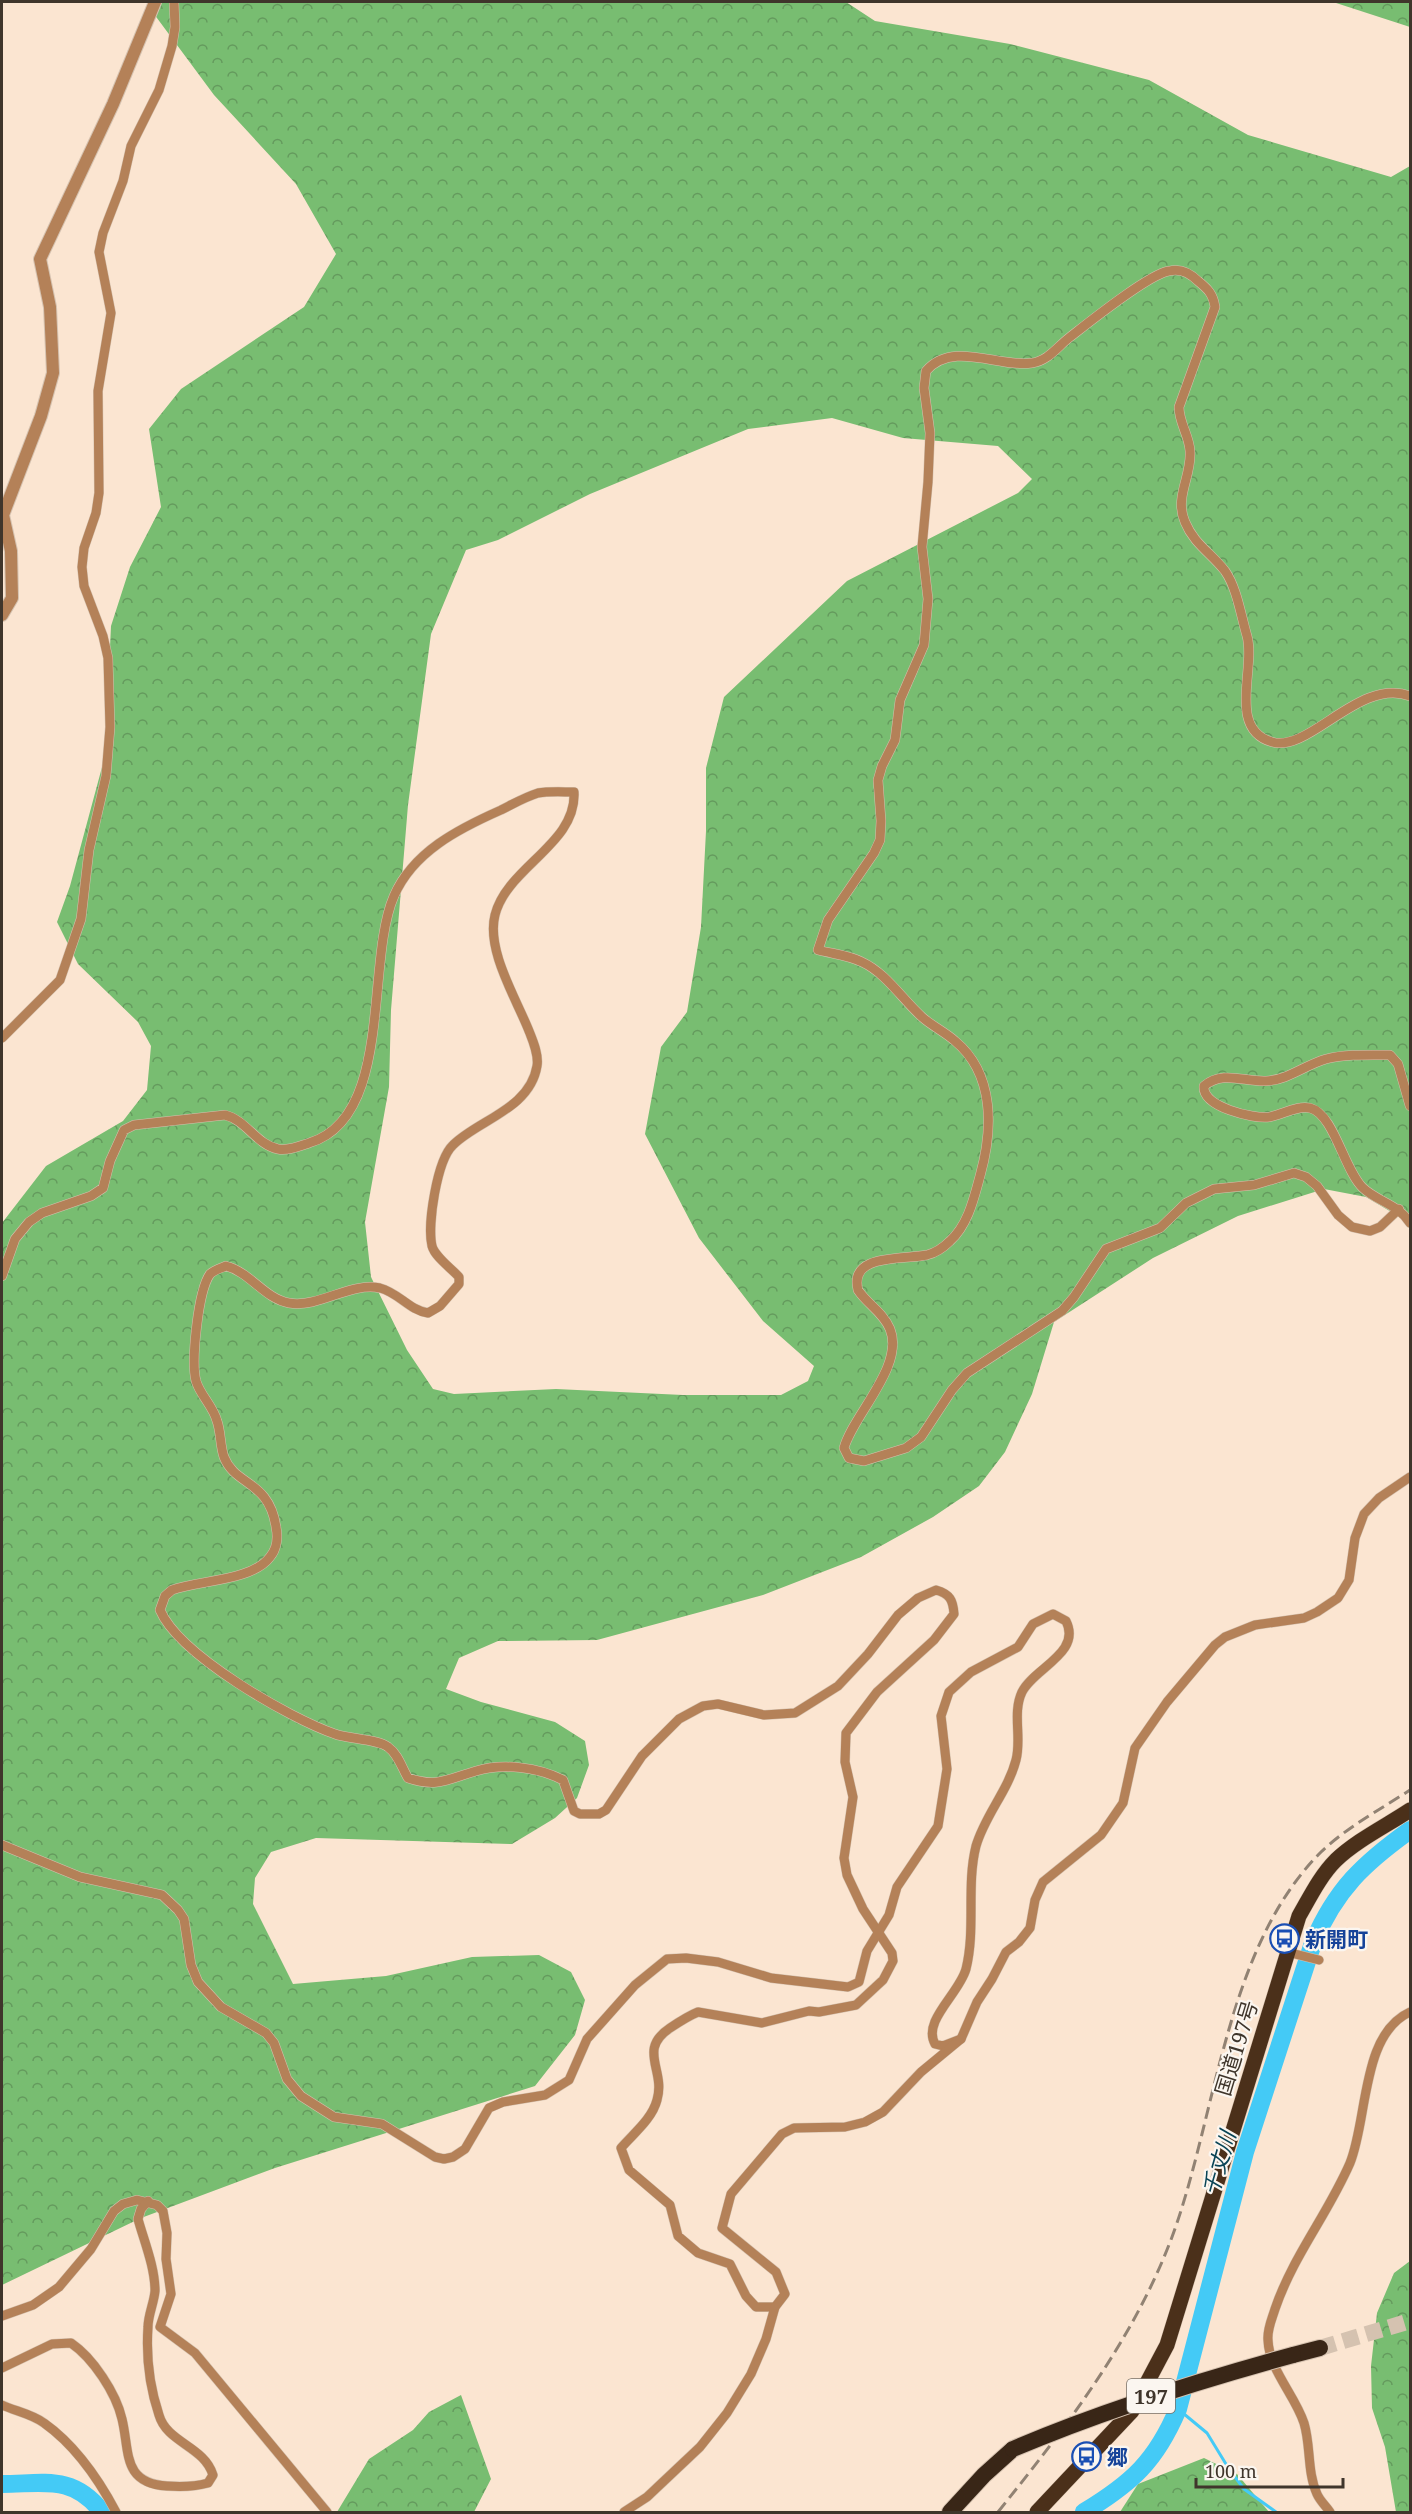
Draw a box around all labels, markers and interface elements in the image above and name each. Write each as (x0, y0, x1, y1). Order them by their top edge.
bus stop icon: 新開町 (1268, 1923, 1300, 1955)
place label: 新開町 (1305, 1925, 1368, 1953)
street label: 国道197号 (1208, 1997, 1264, 2099)
water label: 千丈川 (1194, 2125, 1242, 2199)
road number: 197 (1127, 2379, 1175, 2413)
bus stop icon: 郷 (1070, 2441, 1102, 2473)
place label: 郷 (1107, 2443, 1128, 2471)
scale bar (1196, 2451, 1343, 2489)
text: 100 m (1205, 2459, 1257, 2483)

